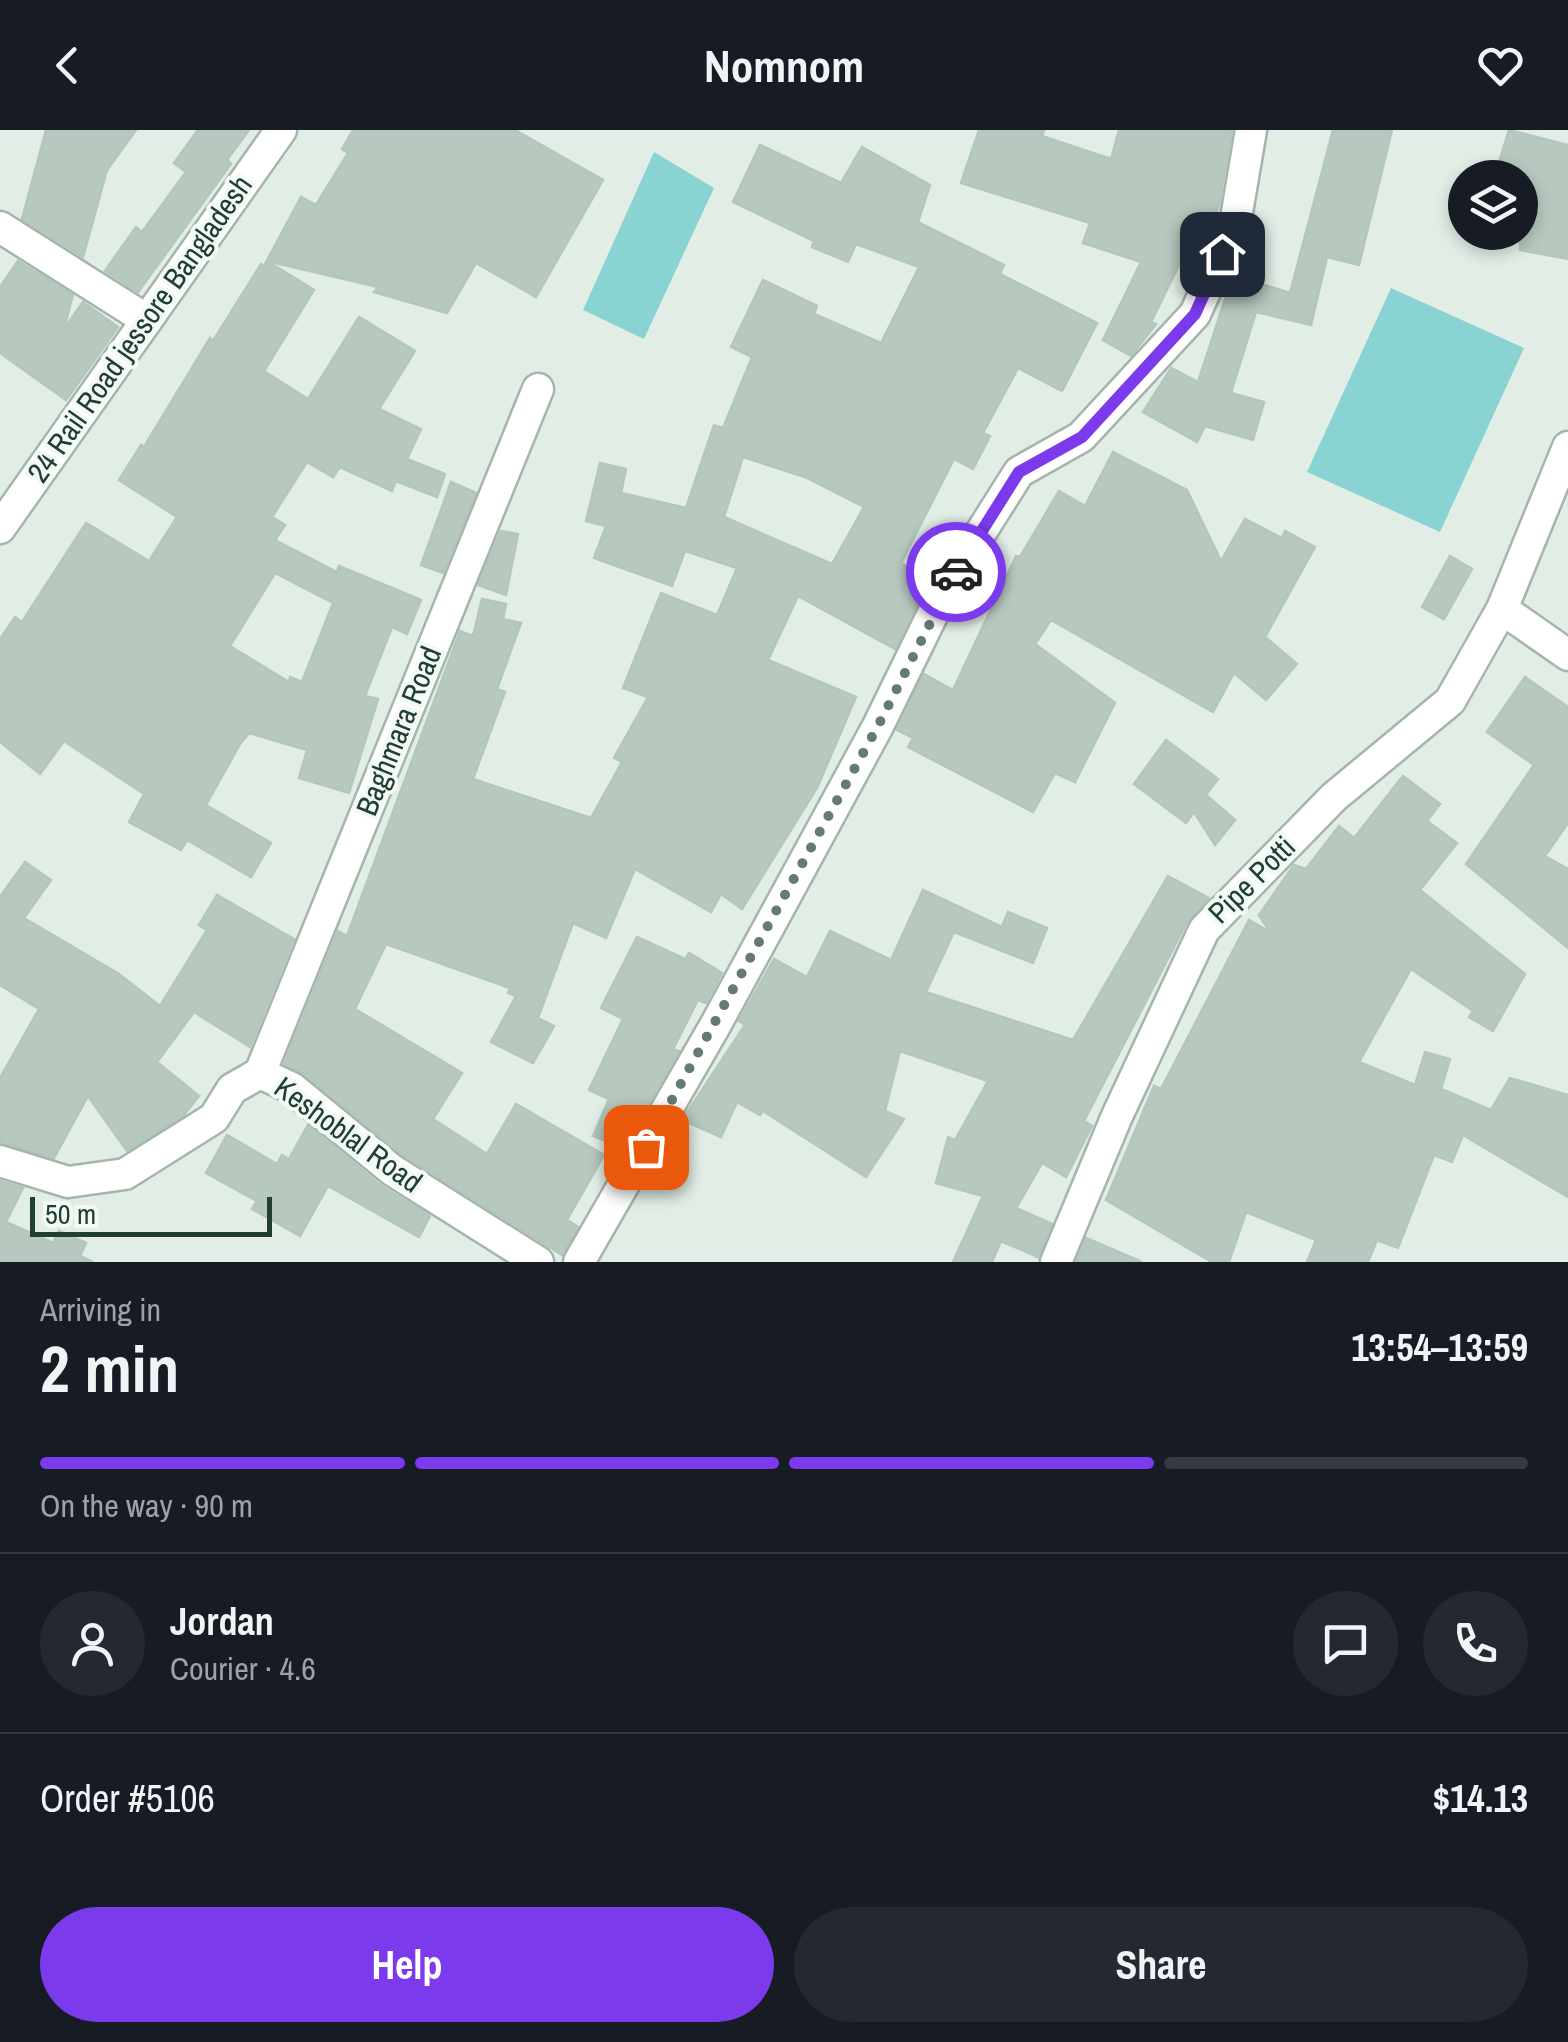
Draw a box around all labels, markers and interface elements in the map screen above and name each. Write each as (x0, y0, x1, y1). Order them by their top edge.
text: Nomnom (704, 35, 864, 96)
icon: back (40, 38, 95, 93)
icon: heart (1473, 38, 1528, 93)
map controls (1448, 160, 1538, 250)
button: layers (1448, 160, 1538, 250)
street label: 24 Rail Road jessore Bangladesh (18, 167, 261, 490)
pin (1180, 212, 1265, 297)
icon: home (1195, 227, 1250, 282)
courier (906, 522, 1006, 622)
icon: car (929, 545, 984, 600)
street label: Baghmara Road (346, 640, 450, 821)
street label: Pipe Potti (1199, 827, 1304, 932)
street label: Keshoblal Road (267, 1067, 431, 1201)
pin (604, 1105, 689, 1190)
icon: bag (619, 1120, 674, 1175)
scale bar (30, 1192, 272, 1236)
text: 50 m (45, 1195, 96, 1233)
text: Arriving in (40, 1288, 161, 1331)
text: 13:54–13:59 (1351, 1322, 1528, 1373)
text: 2 min (40, 1325, 179, 1412)
text: On the way · 90 m (40, 1484, 253, 1527)
button: person (40, 1591, 145, 1696)
button: chat (1293, 1591, 1398, 1696)
button: phone (1423, 1591, 1528, 1696)
text: Jordan (170, 1596, 274, 1647)
text: Courier · 4.6 (170, 1647, 316, 1690)
text: Order #5106 (40, 1773, 215, 1824)
text: $14.13 (1433, 1773, 1528, 1824)
button: Help (40, 1907, 774, 2022)
button: Share (794, 1907, 1528, 2022)

